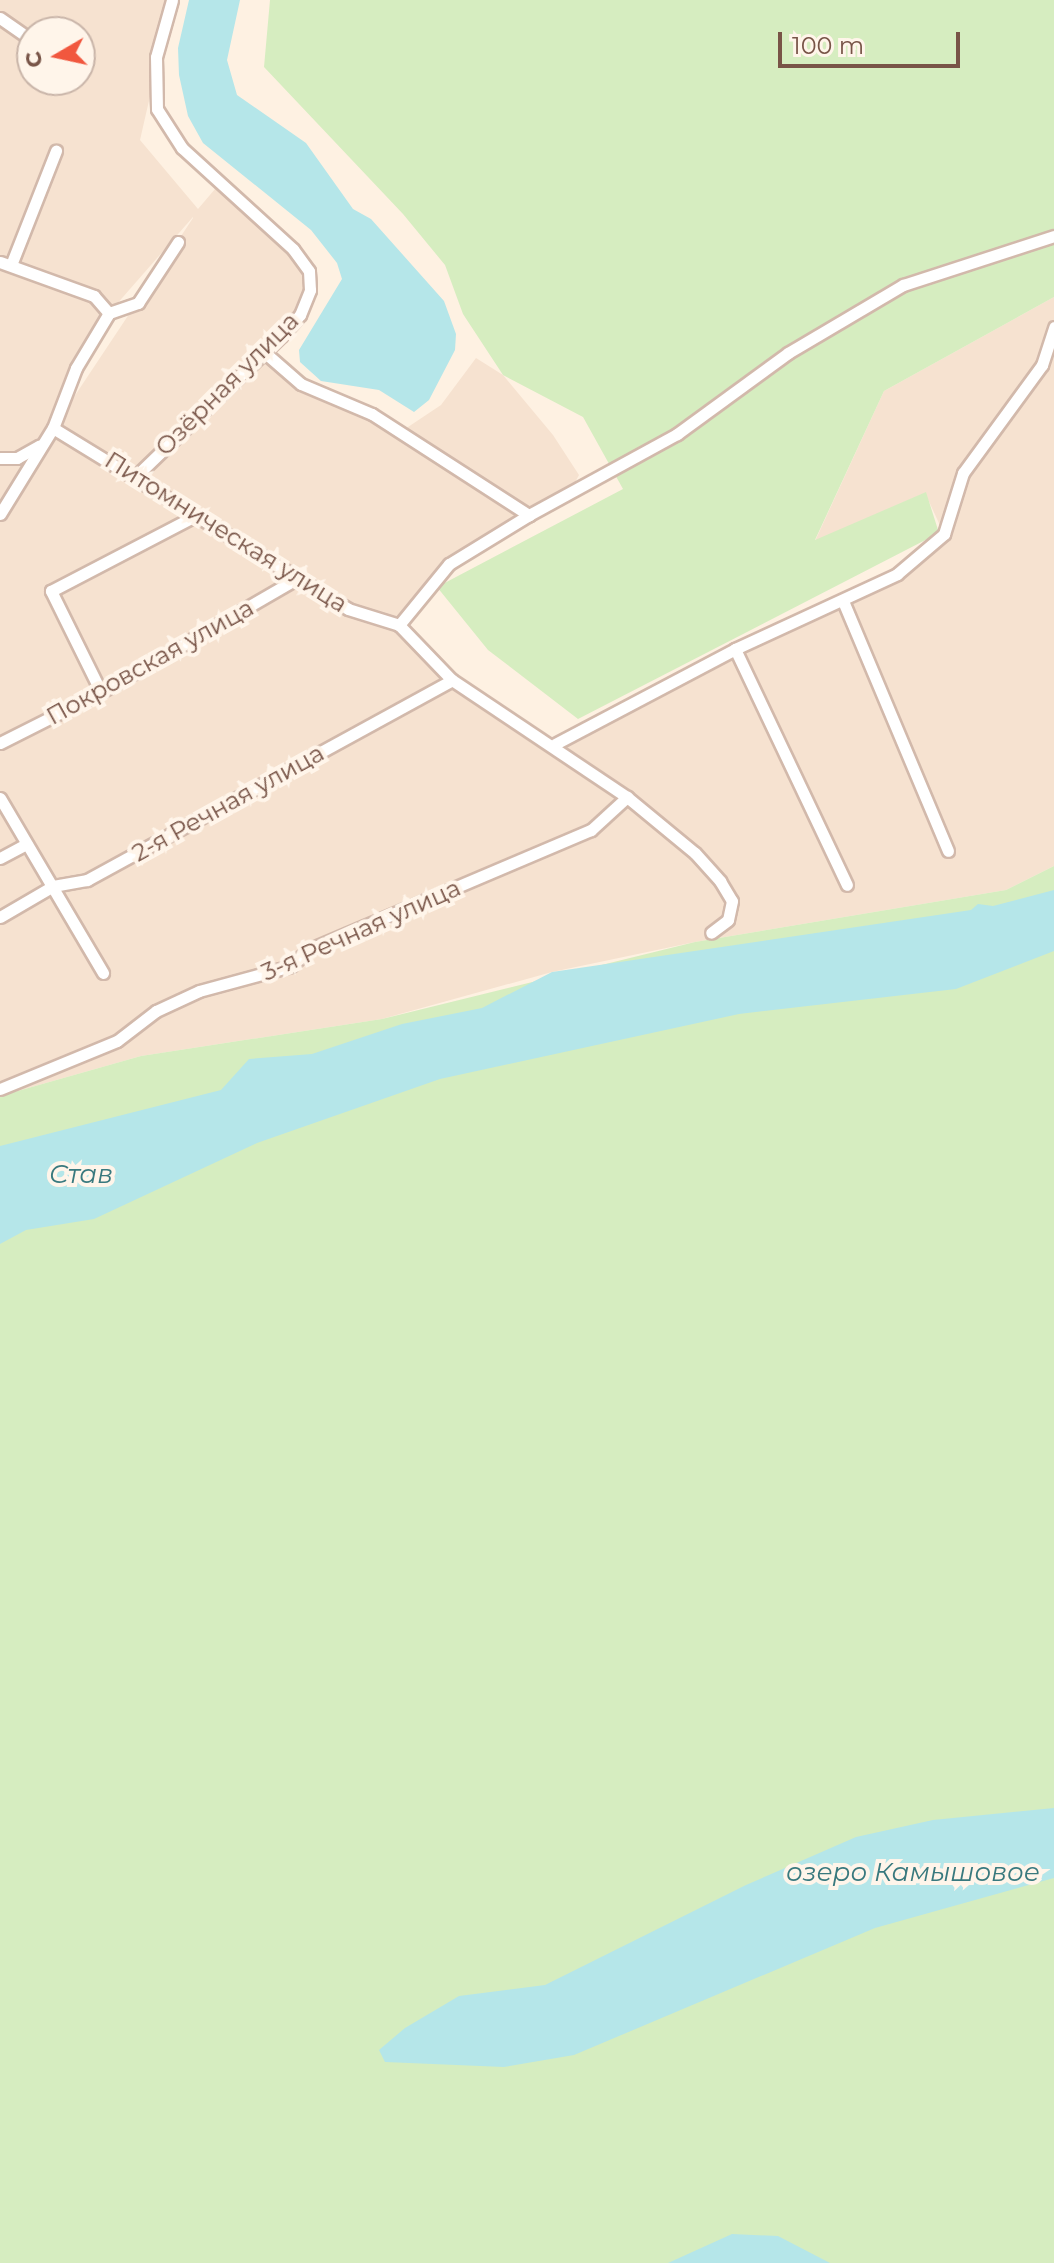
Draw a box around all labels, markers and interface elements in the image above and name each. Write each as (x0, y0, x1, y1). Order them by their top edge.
north arrow (16, 16, 96, 96)
scale bar (782, 16, 964, 66)
text: 100 m (792, 31, 864, 60)
text: С (19, 50, 48, 70)
street label: Озёрная улица (149, 306, 305, 462)
street label: Питомническая улица (100, 446, 352, 618)
street label: Покровская улица (41, 593, 259, 731)
street label: 2-я Речная улица (127, 738, 329, 868)
street label: 3-я Речная улица (257, 873, 465, 987)
water label: Став (49, 1159, 113, 1191)
water label: озеро Камышовое (786, 1857, 1040, 1889)

